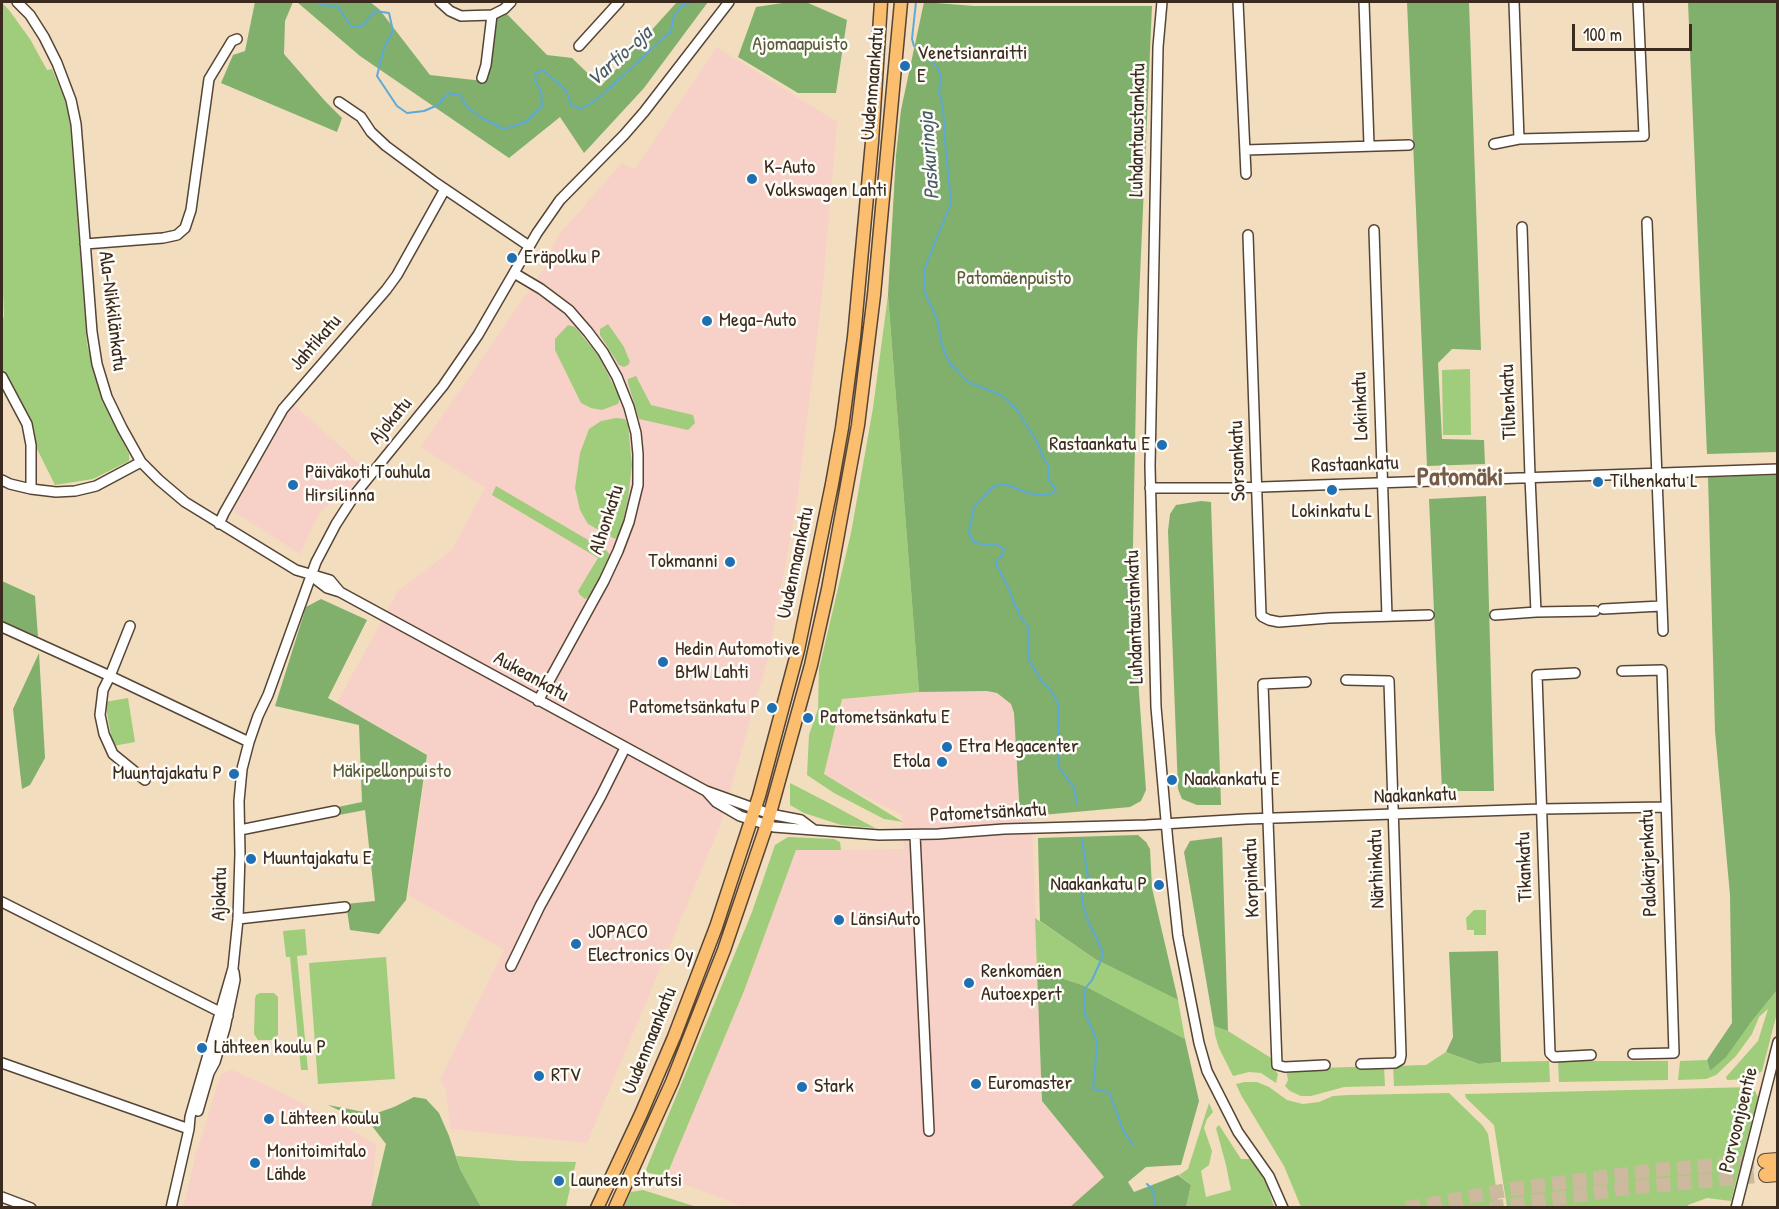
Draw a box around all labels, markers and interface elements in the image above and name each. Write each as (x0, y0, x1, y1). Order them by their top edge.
scale bar (1575, 12, 1695, 50)
water label: Vartio-oja (582, 21, 658, 93)
text: 100 m (1583, 22, 1622, 47)
street label: Uudenmaankatu (856, 27, 890, 141)
park label: Ajomaapuisto (752, 33, 848, 57)
place label: Venetsianraitti E (917, 42, 1027, 89)
marker: Venetsianraitti E (898, 59, 912, 73)
street label: Luhdantaustankatu (1125, 63, 1151, 197)
water label: Paskurinoja (914, 112, 946, 200)
place label: K-Auto Volkswagen Lahti (764, 156, 887, 203)
marker: K-Auto Volkswagen Lahti (745, 172, 759, 186)
place label: Eräpolku P (524, 246, 601, 270)
street label: Ala-Nikkilänkatu (93, 250, 131, 372)
marker: Eräpolku P (505, 251, 519, 265)
park label: Patomäenpuisto (957, 267, 1071, 291)
place label: Mega-Auto (719, 309, 796, 333)
street label: Jahtikatu (285, 310, 347, 376)
marker: Mega-Auto (700, 314, 714, 328)
street label: Tilhenkatu (1496, 364, 1522, 440)
street label: Lokinkatu (1348, 371, 1374, 441)
street label: Ajokatu (365, 393, 417, 449)
street label: Sorsankatu (1225, 420, 1251, 502)
place label: Rastaankatu E (1049, 433, 1150, 457)
marker: Rastaankatu E (1155, 438, 1169, 452)
street label: Rastaankatu (1311, 451, 1399, 479)
place label: Päiväkoti Touhula Hirsilinna (305, 461, 430, 508)
district label: Patomäki (1417, 462, 1503, 494)
place label: Tilhenkatu L (1610, 470, 1698, 494)
marker: Tilhenkatu L (1591, 475, 1605, 489)
marker: Päiväkoti Touhula Hirsilinna (286, 478, 300, 492)
street label: Alhonkatu (585, 482, 629, 558)
marker: Lokinkatu L (1325, 483, 1339, 497)
place label: Lokinkatu L (1292, 500, 1372, 524)
street label: Uudenmaankatu (773, 505, 819, 621)
place label: Tokmanni (648, 550, 718, 574)
street label: Luhdantaustankatu (1121, 550, 1149, 684)
marker: Tokmanni (723, 555, 737, 569)
place label: Hedin Automotive BMW Lahti (675, 638, 800, 685)
street label: Aukeankatu (489, 647, 573, 707)
marker: Hedin Automotive BMW Lahti (656, 655, 670, 669)
place label: Patometsänkatu P (629, 696, 760, 720)
marker: Patometsänkatu P (765, 701, 779, 715)
place label: Patometsänkatu E (820, 706, 950, 730)
marker: Patometsänkatu E (801, 711, 815, 725)
place label: Etra Megacenter (959, 735, 1079, 759)
marker: Etra Megacenter (940, 740, 954, 754)
place label: Etola (893, 750, 930, 774)
marker: Etola (935, 755, 949, 769)
park label: Mäkipellonpuisto (333, 760, 451, 784)
place label: Muuntajakatu P (113, 762, 222, 786)
marker: Muuntajakatu P (227, 767, 241, 781)
place label: Naakankatu E (1184, 768, 1280, 792)
marker: Naakankatu E (1165, 773, 1179, 787)
street label: Naakankatu (1373, 783, 1457, 809)
street label: Patometsänkatu (929, 798, 1047, 828)
street label: Palokärjenkatu (1635, 809, 1663, 917)
street label: Närhinkatu (1364, 829, 1390, 909)
street label: Tikankatu (1512, 832, 1538, 902)
street label: Korpinkatu (1239, 838, 1265, 918)
place label: Muuntajakatu E (263, 847, 372, 871)
marker: Muuntajakatu E (244, 852, 258, 866)
street label: Ajokatu (207, 867, 233, 921)
place label: Naakankatu P (1050, 873, 1147, 897)
marker: Naakankatu P (1152, 878, 1166, 892)
place label: LänsiAuto (851, 908, 920, 932)
marker: LänsiAuto (832, 913, 846, 927)
place label: JOPACO Electronics Oy (588, 921, 694, 968)
marker: JOPACO Electronics Oy (569, 937, 583, 951)
place label: Renkomäen Autoexpert (981, 960, 1062, 1007)
marker: Renkomäen Autoexpert (962, 976, 976, 990)
street label: Uudenmaankatu (618, 984, 682, 1098)
place label: Lähteen koulu P (214, 1036, 326, 1060)
marker: Lähteen koulu P (195, 1041, 209, 1055)
place label: RTV (551, 1064, 581, 1088)
street label: Porvoonjoentie (1714, 1065, 1764, 1175)
marker: RTV (532, 1069, 546, 1083)
place label: Euromaster (988, 1072, 1072, 1096)
place label: Stark (814, 1075, 854, 1099)
marker: Euromaster (969, 1077, 983, 1091)
marker: Stark (795, 1080, 809, 1094)
place label: Lähteen koulu (281, 1107, 379, 1131)
marker: Lähteen koulu (262, 1112, 276, 1126)
place label: Monitoimitalo Lähde (267, 1140, 366, 1187)
marker: Monitoimitalo Lähde (248, 1156, 262, 1170)
place label: Launeen strutsi (571, 1169, 682, 1193)
marker: Launeen strutsi (552, 1174, 566, 1188)

